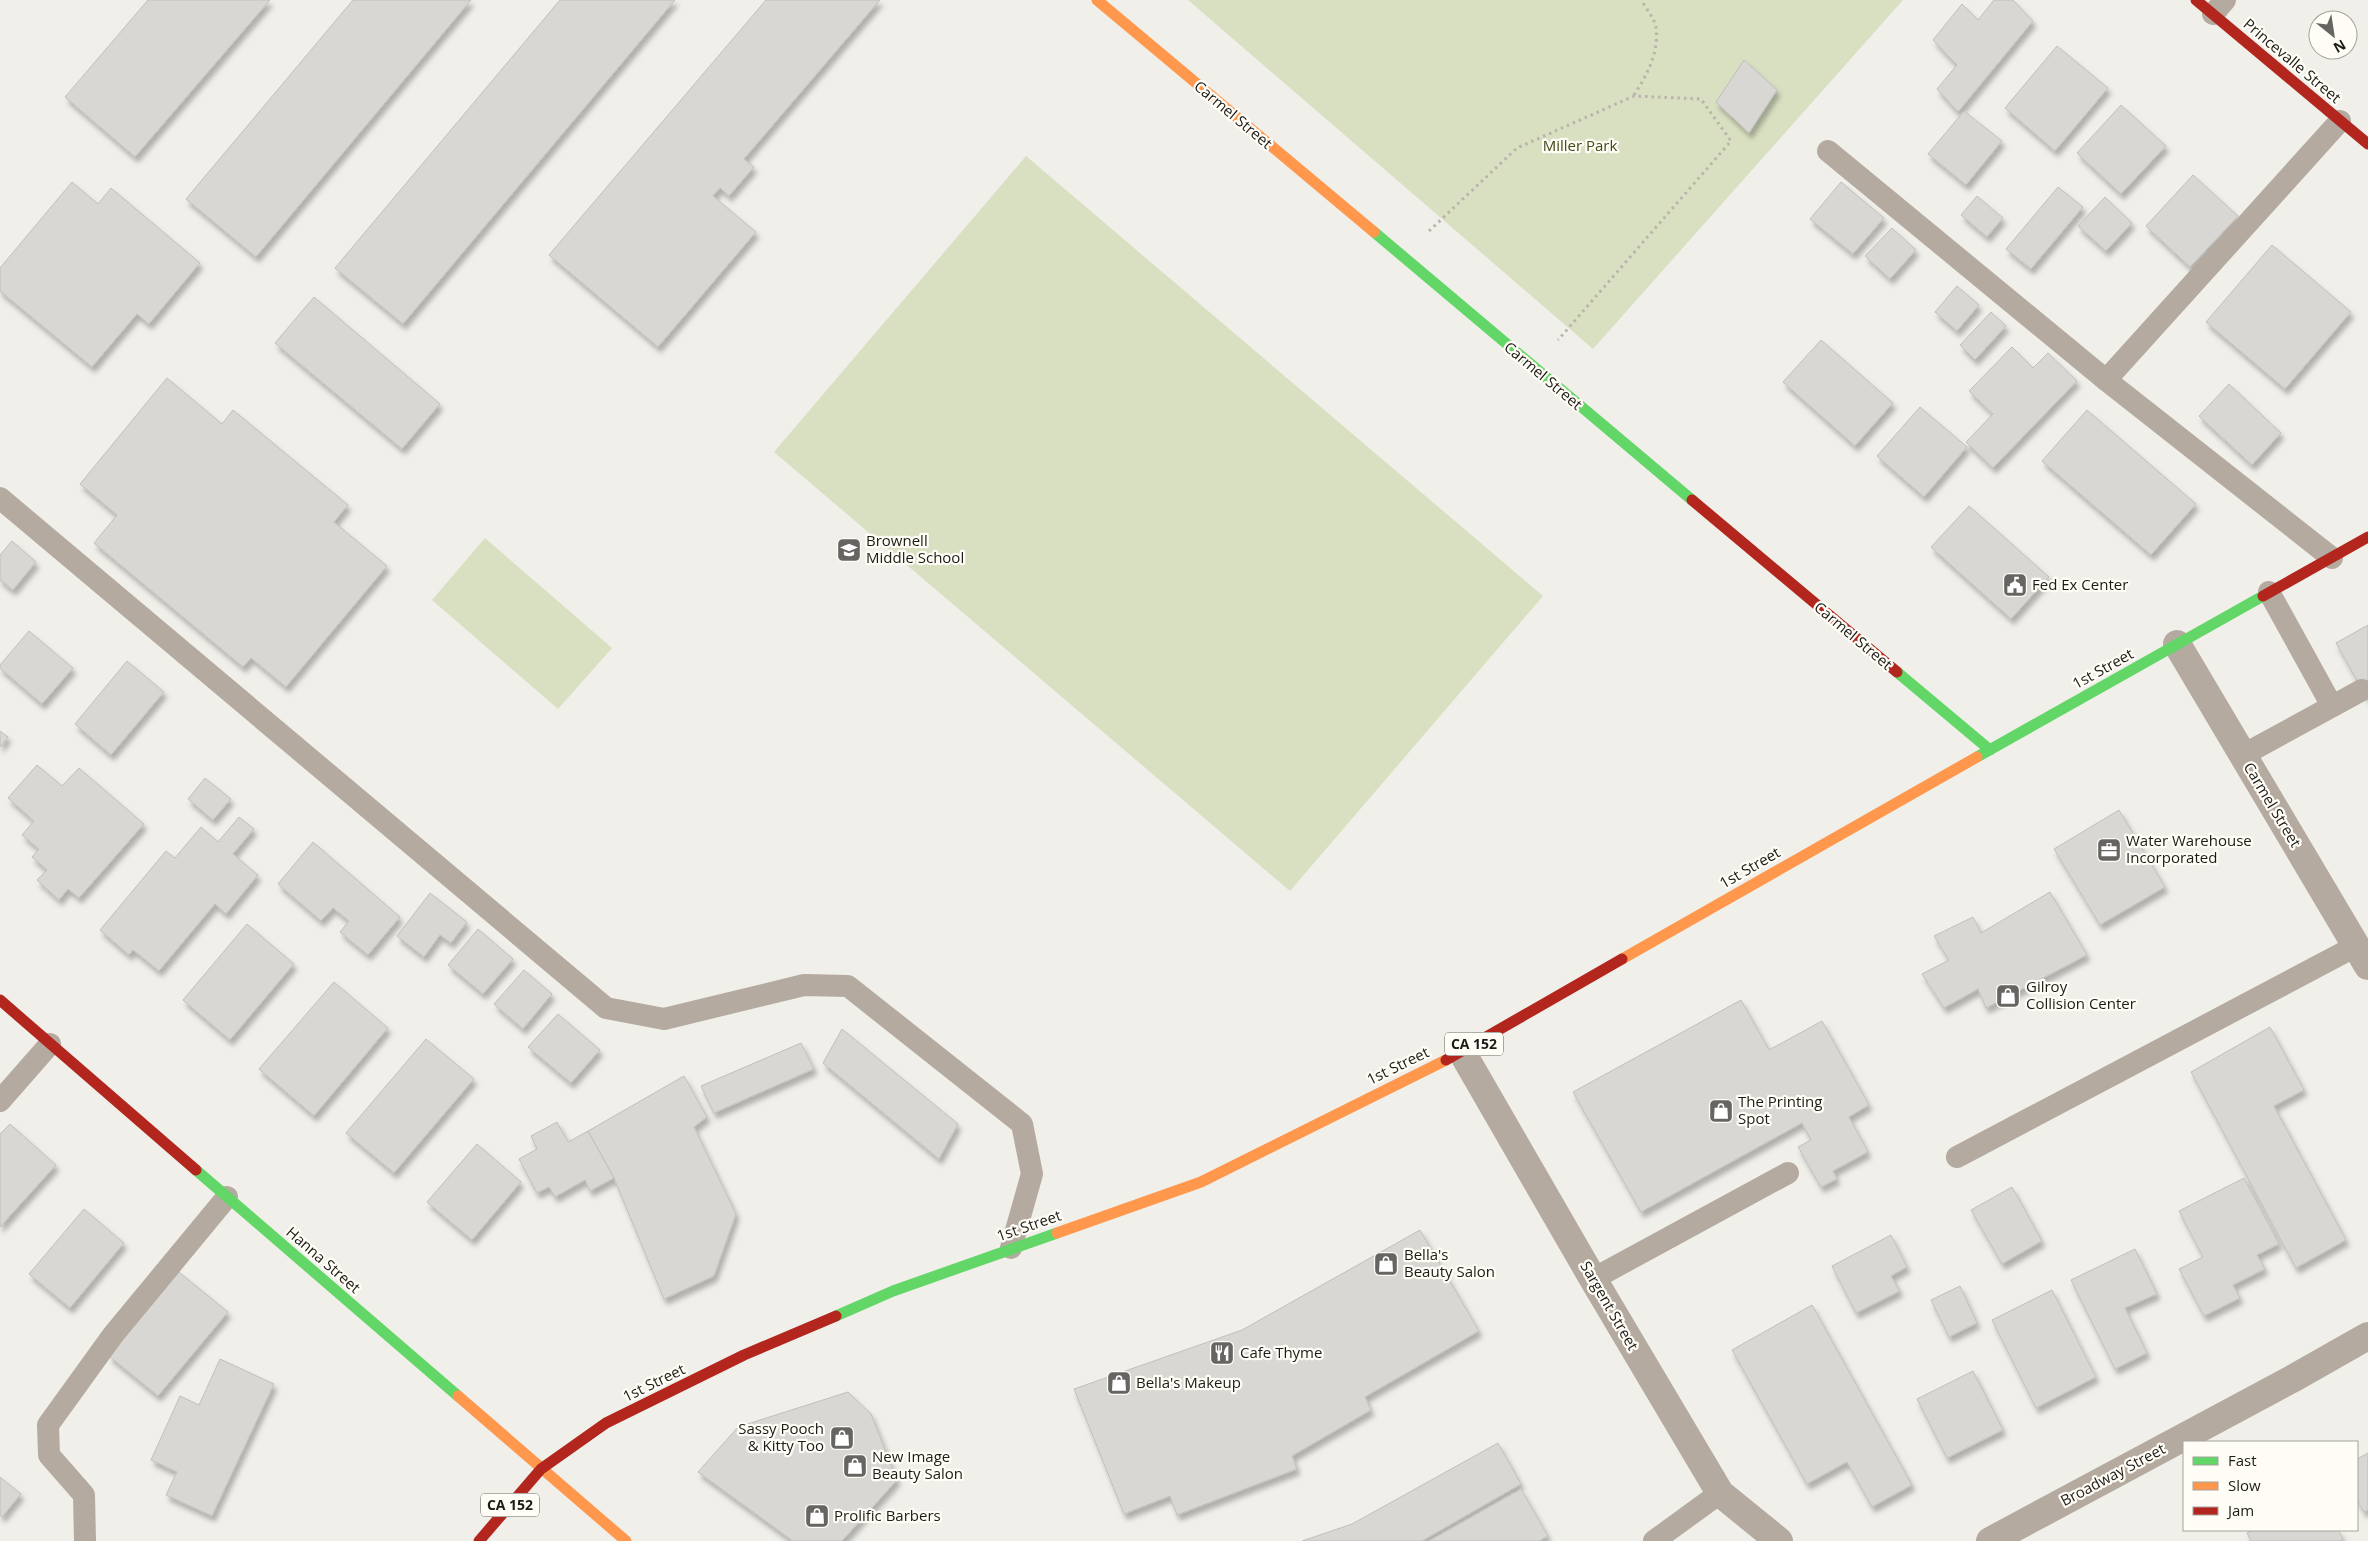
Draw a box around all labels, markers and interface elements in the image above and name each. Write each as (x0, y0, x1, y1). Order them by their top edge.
north arrow (2308, 10, 2358, 60)
street label: Princevalle Street (2240, 14, 2346, 107)
text: N (2330, 36, 2349, 58)
street label: Carmel Street (1191, 76, 1277, 153)
park label: Miller Park (1543, 135, 1617, 155)
street label: Carmel Street (1501, 337, 1587, 414)
place label: Brownell Middle School (866, 530, 964, 567)
school or university icon: Brownell Middle School (836, 537, 862, 563)
public building icon: Fed Ex Center (2002, 572, 2028, 598)
place label: Fed Ex Center (2032, 574, 2128, 594)
street label: Carmel Street (1811, 597, 1897, 674)
street label: 1st Street (2068, 643, 2137, 693)
street label: Carmel Street (2240, 758, 2306, 851)
place label: Water Warehouse Incorporated (2126, 830, 2252, 867)
office icon: Water Warehouse Incorporated (2096, 837, 2122, 863)
street label: 1st Street (1716, 842, 1783, 893)
place label: Gilroy Collision Center (2026, 976, 2136, 1013)
shop icon: Gilroy Collision Center (1995, 983, 2021, 1009)
road number: CA 152 (1445, 1032, 1503, 1056)
street label: 1st Street (1363, 1041, 1432, 1089)
place label: The Printing Spot (1738, 1091, 1822, 1128)
shop icon: The Printing Spot (1708, 1098, 1734, 1124)
street label: 1st Street (994, 1205, 1064, 1245)
street label: Hanna Street (282, 1222, 365, 1297)
place label: Bella's Beauty Salon (1404, 1244, 1495, 1281)
shop icon: Bella's Beauty Salon (1373, 1251, 1399, 1277)
street label: Sargent Street (1576, 1257, 1643, 1354)
restaurant icon: Cafe Thyme (1209, 1340, 1235, 1366)
place label: Cafe Thyme (1240, 1342, 1322, 1362)
street label: 1st Street (619, 1358, 688, 1406)
shop icon: Bella's Makeup (1106, 1370, 1132, 1396)
place label: Bella's Makeup (1136, 1372, 1241, 1392)
place label: Sassy Pooch & Kitty Too (738, 1418, 824, 1455)
shop icon: Sassy Pooch & Kitty Too (829, 1425, 855, 1451)
street label: Broadway Street (2057, 1438, 2168, 1510)
legend (2183, 1441, 2358, 1531)
place label: New Image Beauty Salon (872, 1446, 963, 1483)
text: Fast (2228, 1450, 2257, 1470)
shop icon: New Image Beauty Salon (842, 1453, 868, 1479)
text: Slow (2228, 1475, 2261, 1495)
road number: CA 152 (481, 1494, 539, 1516)
text: Jam (2226, 1500, 2254, 1520)
shop icon: Prolific Barbers (804, 1503, 830, 1529)
place label: Prolific Barbers (834, 1505, 941, 1525)

